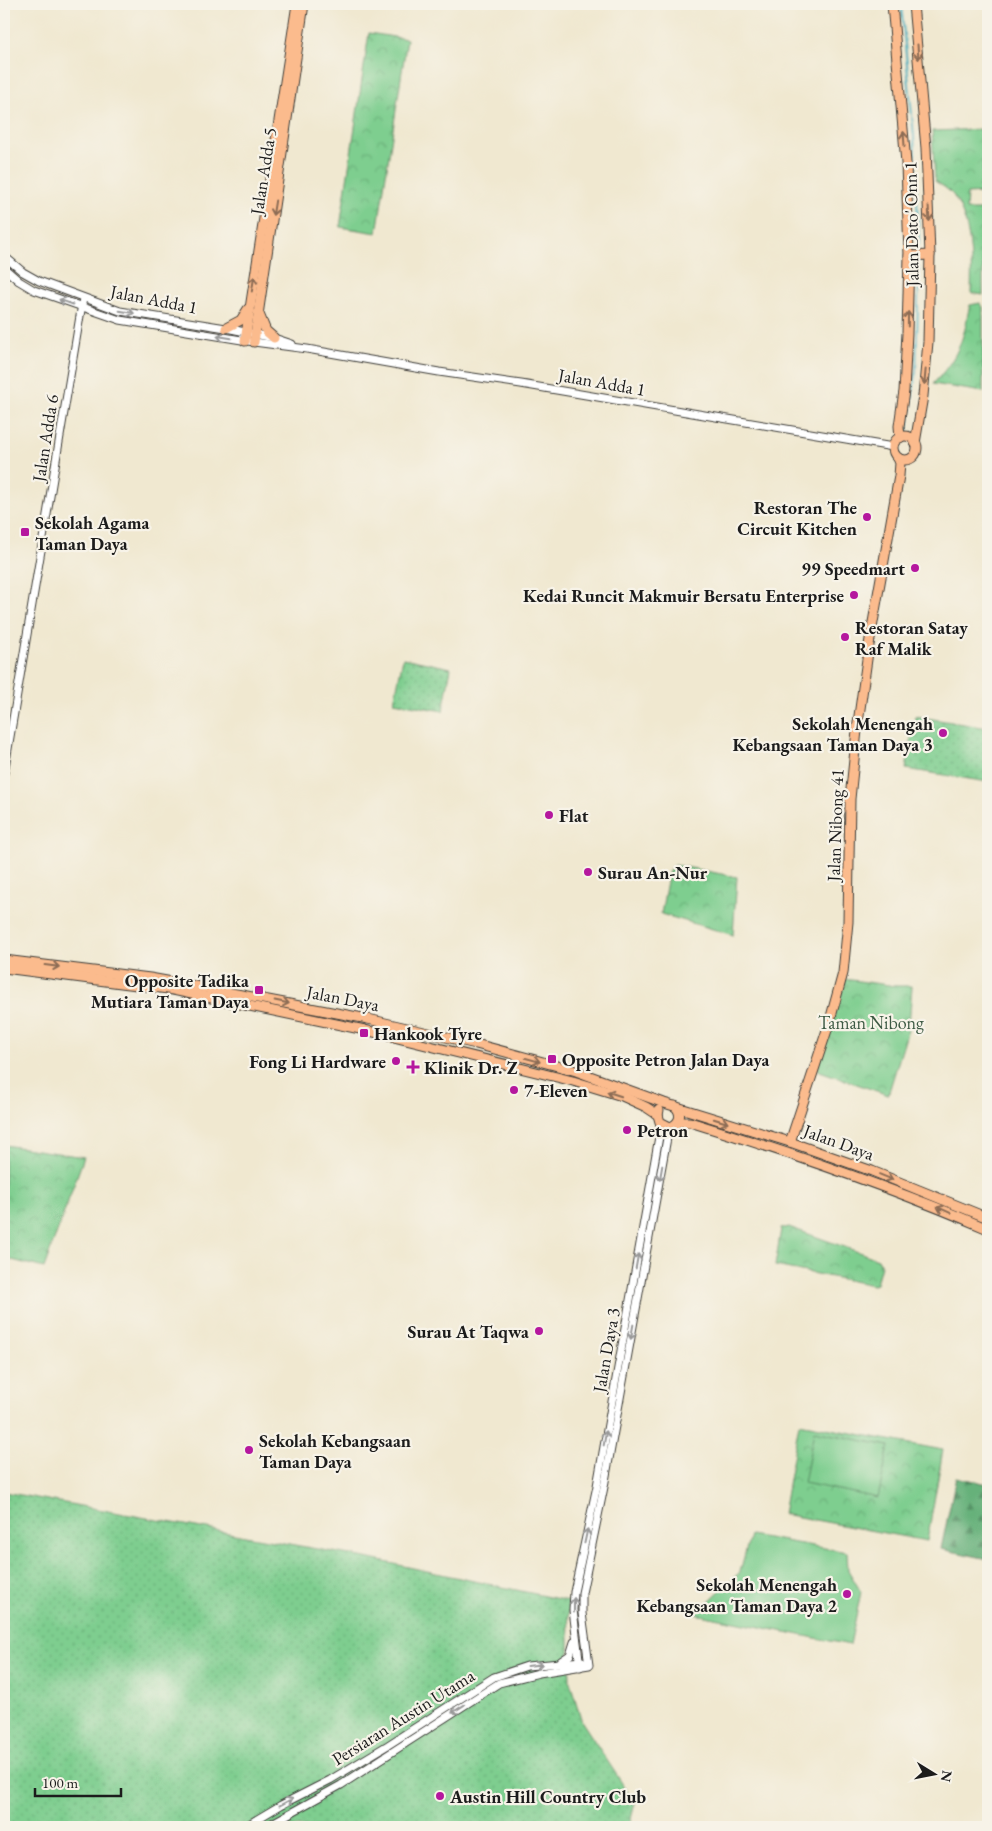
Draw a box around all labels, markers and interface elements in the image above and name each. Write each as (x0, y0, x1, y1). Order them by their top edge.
one-way arrow (914, 44, 923, 60)
street label: Jalan Adda 5 (244, 126, 281, 218)
one-way arrow (899, 132, 908, 148)
street label: Jalan Dato' Onn 1 (898, 161, 924, 289)
one-way arrow (269, 199, 279, 215)
one-way arrow (925, 206, 934, 222)
one-way arrow (249, 276, 259, 292)
street label: Jalan Adda 1 (107, 279, 199, 319)
one-way arrow (59, 297, 74, 306)
one-way arrow (118, 307, 134, 317)
one-way arrow (903, 312, 912, 328)
one-way arrow (216, 332, 232, 342)
street label: Jalan Adda 1 (555, 363, 647, 401)
one-way arrow (920, 368, 930, 384)
street label: Jalan Adda 6 (26, 392, 63, 485)
place label: Restoran The Circuit Kitchen (737, 496, 857, 540)
place label: Sekolah Agama Taman Daya (35, 511, 150, 555)
marker: Restoran The Circuit Kitchen (861, 511, 873, 523)
marker: Sekolah Agama Taman Daya (19, 526, 31, 538)
place label: 99 Speedmart (801, 557, 905, 580)
marker: 99 Speedmart (909, 562, 921, 574)
place label: Kedai Runcit Makmuir Bersatu Enterprise (523, 584, 844, 607)
marker: Kedai Runcit Makmuir Bersatu Enterprise (848, 589, 860, 601)
place label: Restoran Satay Raf Malik (855, 616, 968, 660)
marker: Restoran Satay Raf Malik (839, 631, 851, 643)
place label: Sekolah Menengah Kebangsaan Taman Daya 3 (732, 712, 933, 756)
marker: Sekolah Menengah Kebangsaan Taman Daya 3 (937, 727, 949, 739)
street label: Jalan Nibong 41 (821, 768, 848, 884)
place label: Flat (559, 804, 589, 827)
marker: Flat (543, 809, 555, 821)
place label: Surau An-Nur (598, 861, 708, 884)
marker: Surau An-Nur (582, 866, 594, 878)
one-way arrow (44, 961, 60, 971)
place label: Opposite Tadika Mutiara Taman Daya (91, 969, 249, 1013)
street label: Jalan Daya (303, 979, 382, 1016)
marker: Opposite Tadika Mutiara Taman Daya (253, 984, 265, 996)
one-way arrow (273, 998, 289, 1008)
park label: Taman Nibong (818, 1011, 924, 1034)
place label: Hankook Tyre (374, 1022, 482, 1045)
marker: Hankook Tyre (358, 1027, 370, 1039)
place label: Opposite Petron Jalan Daya (562, 1048, 769, 1071)
place label: Fong Li Hardware (249, 1050, 386, 1073)
marker: Opposite Petron Jalan Daya (546, 1053, 558, 1065)
marker: Fong Li Hardware (390, 1055, 402, 1067)
one-way arrow (525, 1055, 541, 1065)
place label: Klinik Dr. Z (424, 1056, 518, 1079)
marker: Klinik Dr. Z (406, 1060, 420, 1074)
place label: 7-Eleven (524, 1079, 588, 1102)
marker: 7-Eleven (508, 1084, 520, 1096)
one-way arrow (607, 1089, 622, 1098)
one-way arrow (713, 1116, 729, 1126)
street label: Jalan Daya (799, 1118, 878, 1166)
place label: Petron (637, 1119, 688, 1142)
marker: Petron (621, 1124, 633, 1136)
one-way arrow (656, 1164, 666, 1180)
one-way arrow (878, 1173, 893, 1182)
one-way arrow (937, 1204, 952, 1214)
one-way arrow (633, 1253, 643, 1269)
street label: Jalan Daya 3 (587, 1306, 625, 1396)
place label: Surau At Taqwa (408, 1320, 529, 1343)
one-way arrow (627, 1324, 637, 1340)
marker: Surau At Taqwa (533, 1325, 545, 1337)
place label: Sekolah Kebangsaan Taman Daya (259, 1429, 411, 1473)
one-way arrow (601, 1430, 611, 1446)
marker: Sekolah Kebangsaan Taman Daya (243, 1444, 255, 1456)
one-way arrow (582, 1528, 591, 1544)
place label: Sekolah Menengah Kebangsaan Taman Daya 2 (636, 1573, 837, 1617)
marker: Sekolah Menengah Kebangsaan Taman Daya 2 (841, 1588, 853, 1600)
one-way arrow (569, 1597, 579, 1614)
one-way arrow (527, 1660, 543, 1670)
street label: Persiaran Austin Utama (327, 1663, 479, 1770)
one-way arrow (452, 1705, 466, 1715)
north arrow (910, 1748, 960, 1798)
scale bar (35, 1766, 121, 1798)
text: N (937, 1769, 957, 1784)
text: 100 m (42, 1773, 79, 1792)
place label: Austin Hill Country Club (449, 1785, 646, 1808)
marker: Austin Hill Country Club (434, 1790, 446, 1802)
one-way arrow (278, 1797, 292, 1807)

